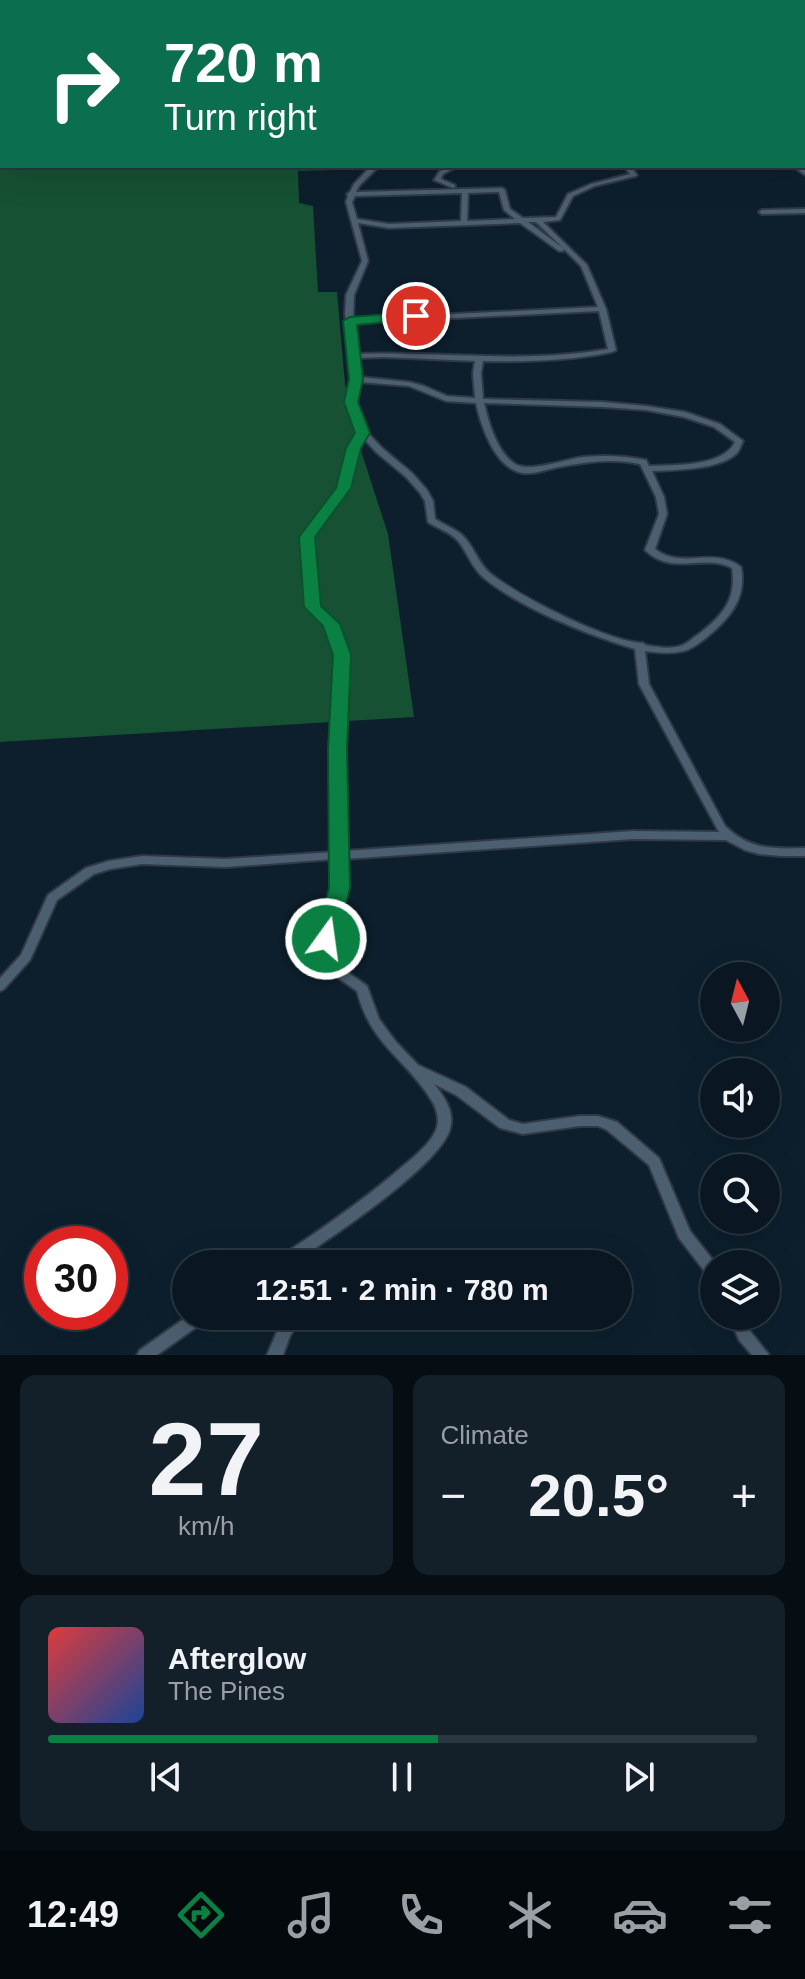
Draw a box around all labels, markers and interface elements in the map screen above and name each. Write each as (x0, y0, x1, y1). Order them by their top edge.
text: 720 m (164, 31, 323, 94)
icon: right (32, 32, 136, 136)
text: Turn right (164, 97, 317, 138)
pin (382, 282, 450, 350)
icon: arrive (394, 294, 438, 338)
position arrow (284, 897, 368, 981)
north arrow (700, 962, 780, 1042)
map controls (700, 962, 780, 1330)
button: sound (700, 1058, 780, 1138)
button: search (700, 1154, 780, 1234)
speed limit sign: 30 (24, 1226, 128, 1330)
button: layers (700, 1250, 780, 1330)
text: 12:51 · 2 min · 780 m (255, 1273, 549, 1306)
text: 27 (148, 1401, 264, 1517)
text: Climate (441, 1420, 529, 1450)
text: 20.5° (528, 1462, 669, 1529)
text: − (441, 1471, 466, 1520)
text: + (731, 1471, 757, 1520)
text: km/h (178, 1511, 234, 1541)
text: Afterglow (168, 1642, 306, 1675)
text: The Pines (168, 1676, 285, 1706)
icon: previous (144, 1755, 188, 1799)
icon: pause (380, 1755, 424, 1799)
icon: next (617, 1755, 661, 1799)
icon: directions (173, 1887, 229, 1943)
icon: music (283, 1887, 339, 1943)
icon: phone (393, 1887, 449, 1943)
icon: climate (502, 1887, 558, 1943)
icon: car (612, 1887, 668, 1943)
icon: filters (722, 1887, 778, 1943)
text: 12:49 (27, 1894, 119, 1935)

